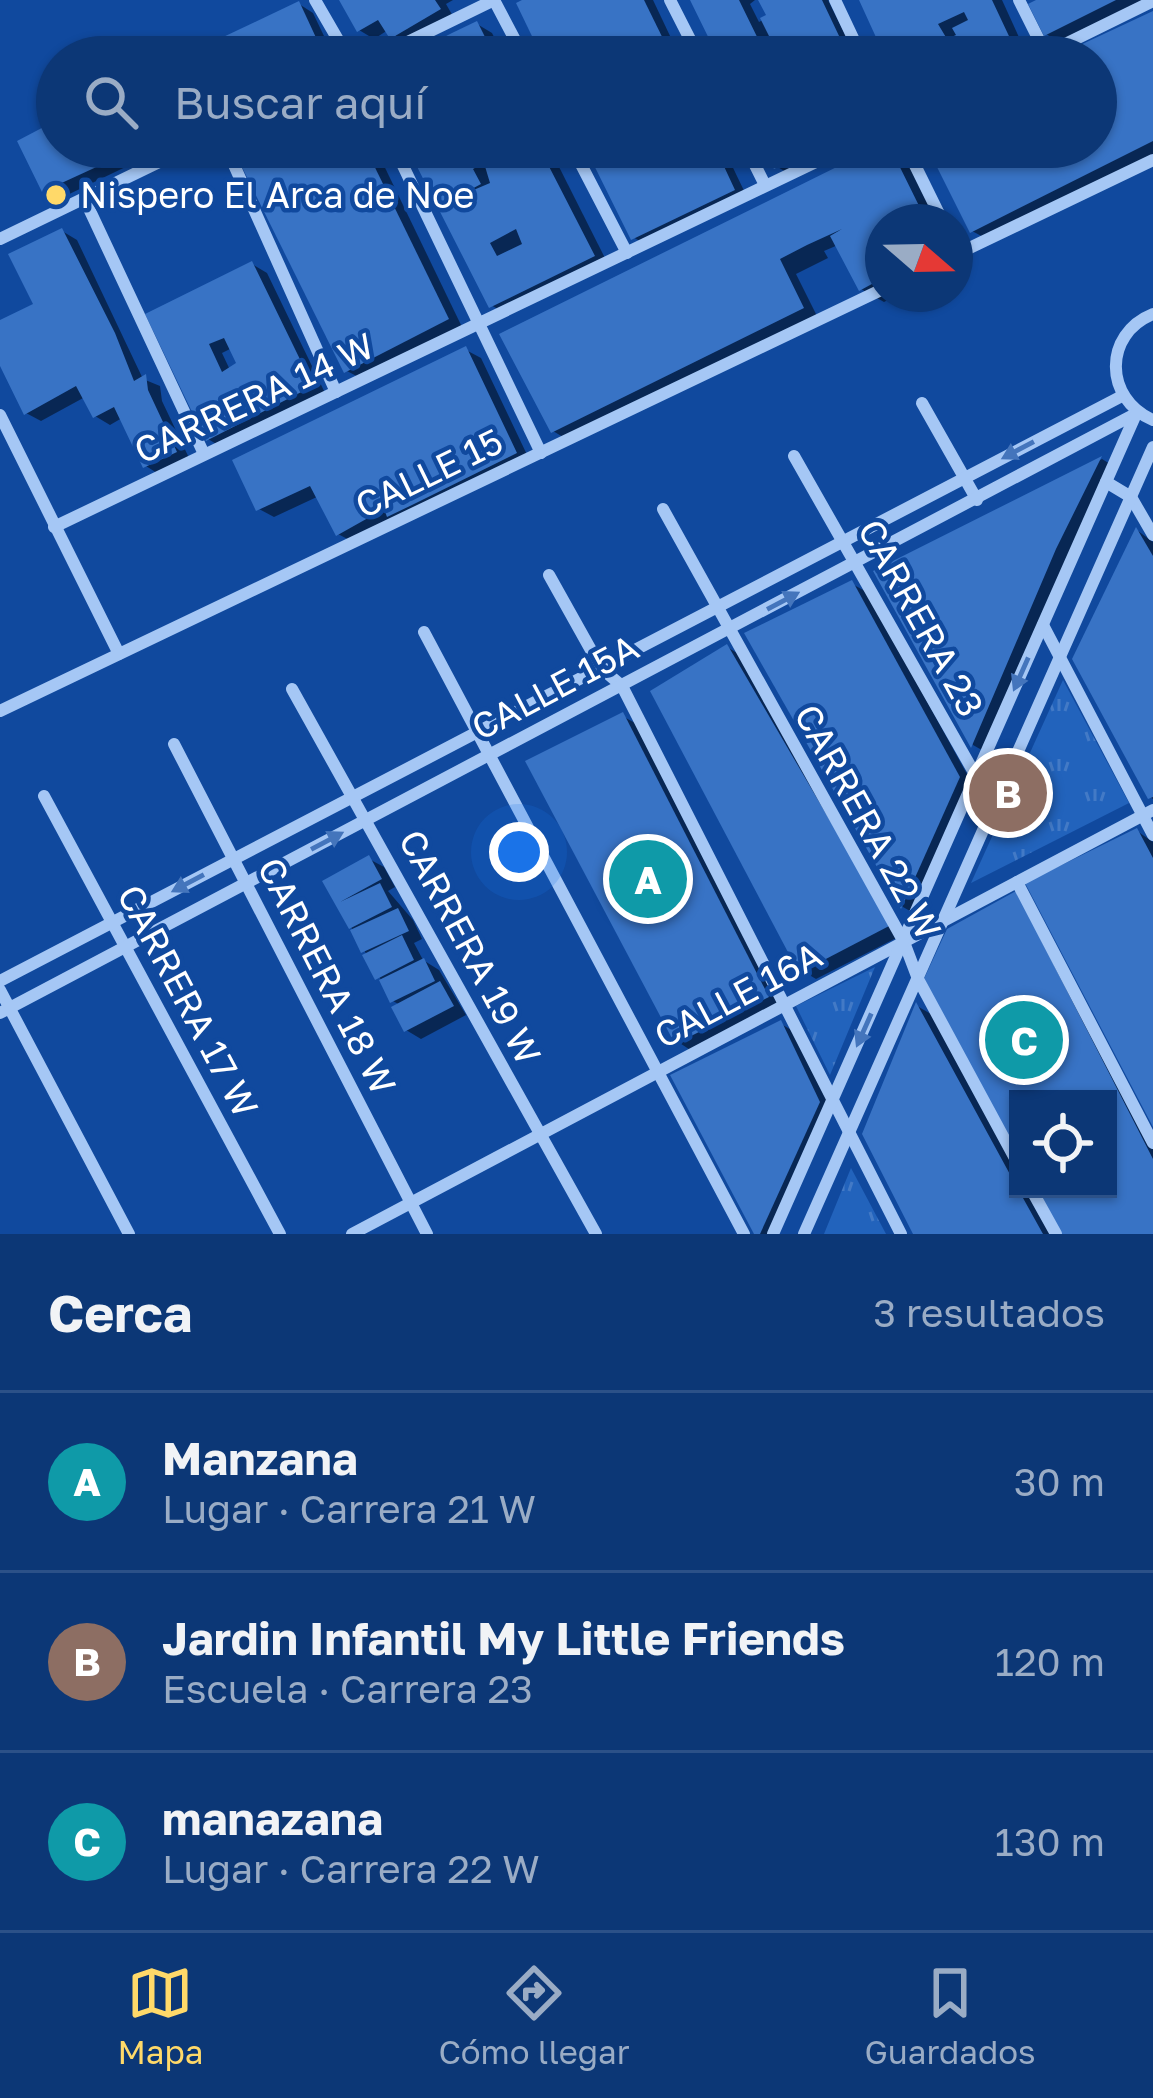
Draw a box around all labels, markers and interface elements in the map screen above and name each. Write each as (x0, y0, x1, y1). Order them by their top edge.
search box (36, 36, 1117, 168)
icon: search (78, 69, 144, 135)
text: Buscar aquí (174, 75, 426, 129)
place label: Nispero El Arca de Noe (80, 173, 475, 216)
marker: Nispero El Arca de Noe (43, 182, 69, 208)
north arrow (865, 204, 973, 312)
street label: CARRERA 14 W (127, 323, 380, 472)
street label: CALLE 15 (348, 419, 509, 527)
one-way arrow (1001, 439, 1035, 460)
street label: CARRERA 23 (850, 512, 993, 724)
one-way arrow (766, 592, 801, 612)
street label: CALLE 15A (464, 625, 645, 748)
one-way arrow (1011, 656, 1031, 691)
street label: CARRERA 22 W (786, 697, 951, 947)
pin: B (969, 748, 1047, 838)
street label: CARRERA 19 W (391, 822, 550, 1071)
your location (489, 822, 549, 882)
one-way arrow (309, 832, 344, 852)
pin: A (609, 834, 687, 924)
street label: CARRERA 18 W (249, 850, 405, 1101)
one-way arrow (171, 872, 206, 893)
street label: CARRERA 17 W (109, 877, 268, 1124)
street label: CALLE 16A (647, 933, 829, 1057)
pin: C (985, 995, 1063, 1085)
one-way arrow (854, 1013, 874, 1048)
map controls (1009, 1090, 1117, 1198)
button: locate (1009, 1090, 1117, 1198)
text: Cerca (48, 1282, 192, 1343)
text: 3 resultados (873, 1289, 1105, 1336)
text: Manzana (162, 1431, 358, 1485)
text: A (73, 1458, 101, 1505)
text: 30 m (1014, 1458, 1105, 1505)
text: Lugar · Carrera 21 W (162, 1485, 536, 1532)
text: Jardin Infantil My Little Friends (162, 1611, 845, 1665)
text: B (73, 1638, 101, 1685)
text: 120 m (995, 1638, 1105, 1685)
text: Escuela · Carrera 23 (162, 1665, 533, 1712)
text: manazana (162, 1791, 383, 1845)
text: C (73, 1818, 101, 1865)
text: 130 m (995, 1818, 1105, 1865)
text: Lugar · Carrera 22 W (162, 1845, 540, 1892)
tab: Mapa (117, 1960, 203, 2071)
tab: Cómo llegar (438, 1960, 630, 2071)
tab: Guardados (865, 1960, 1036, 2071)

